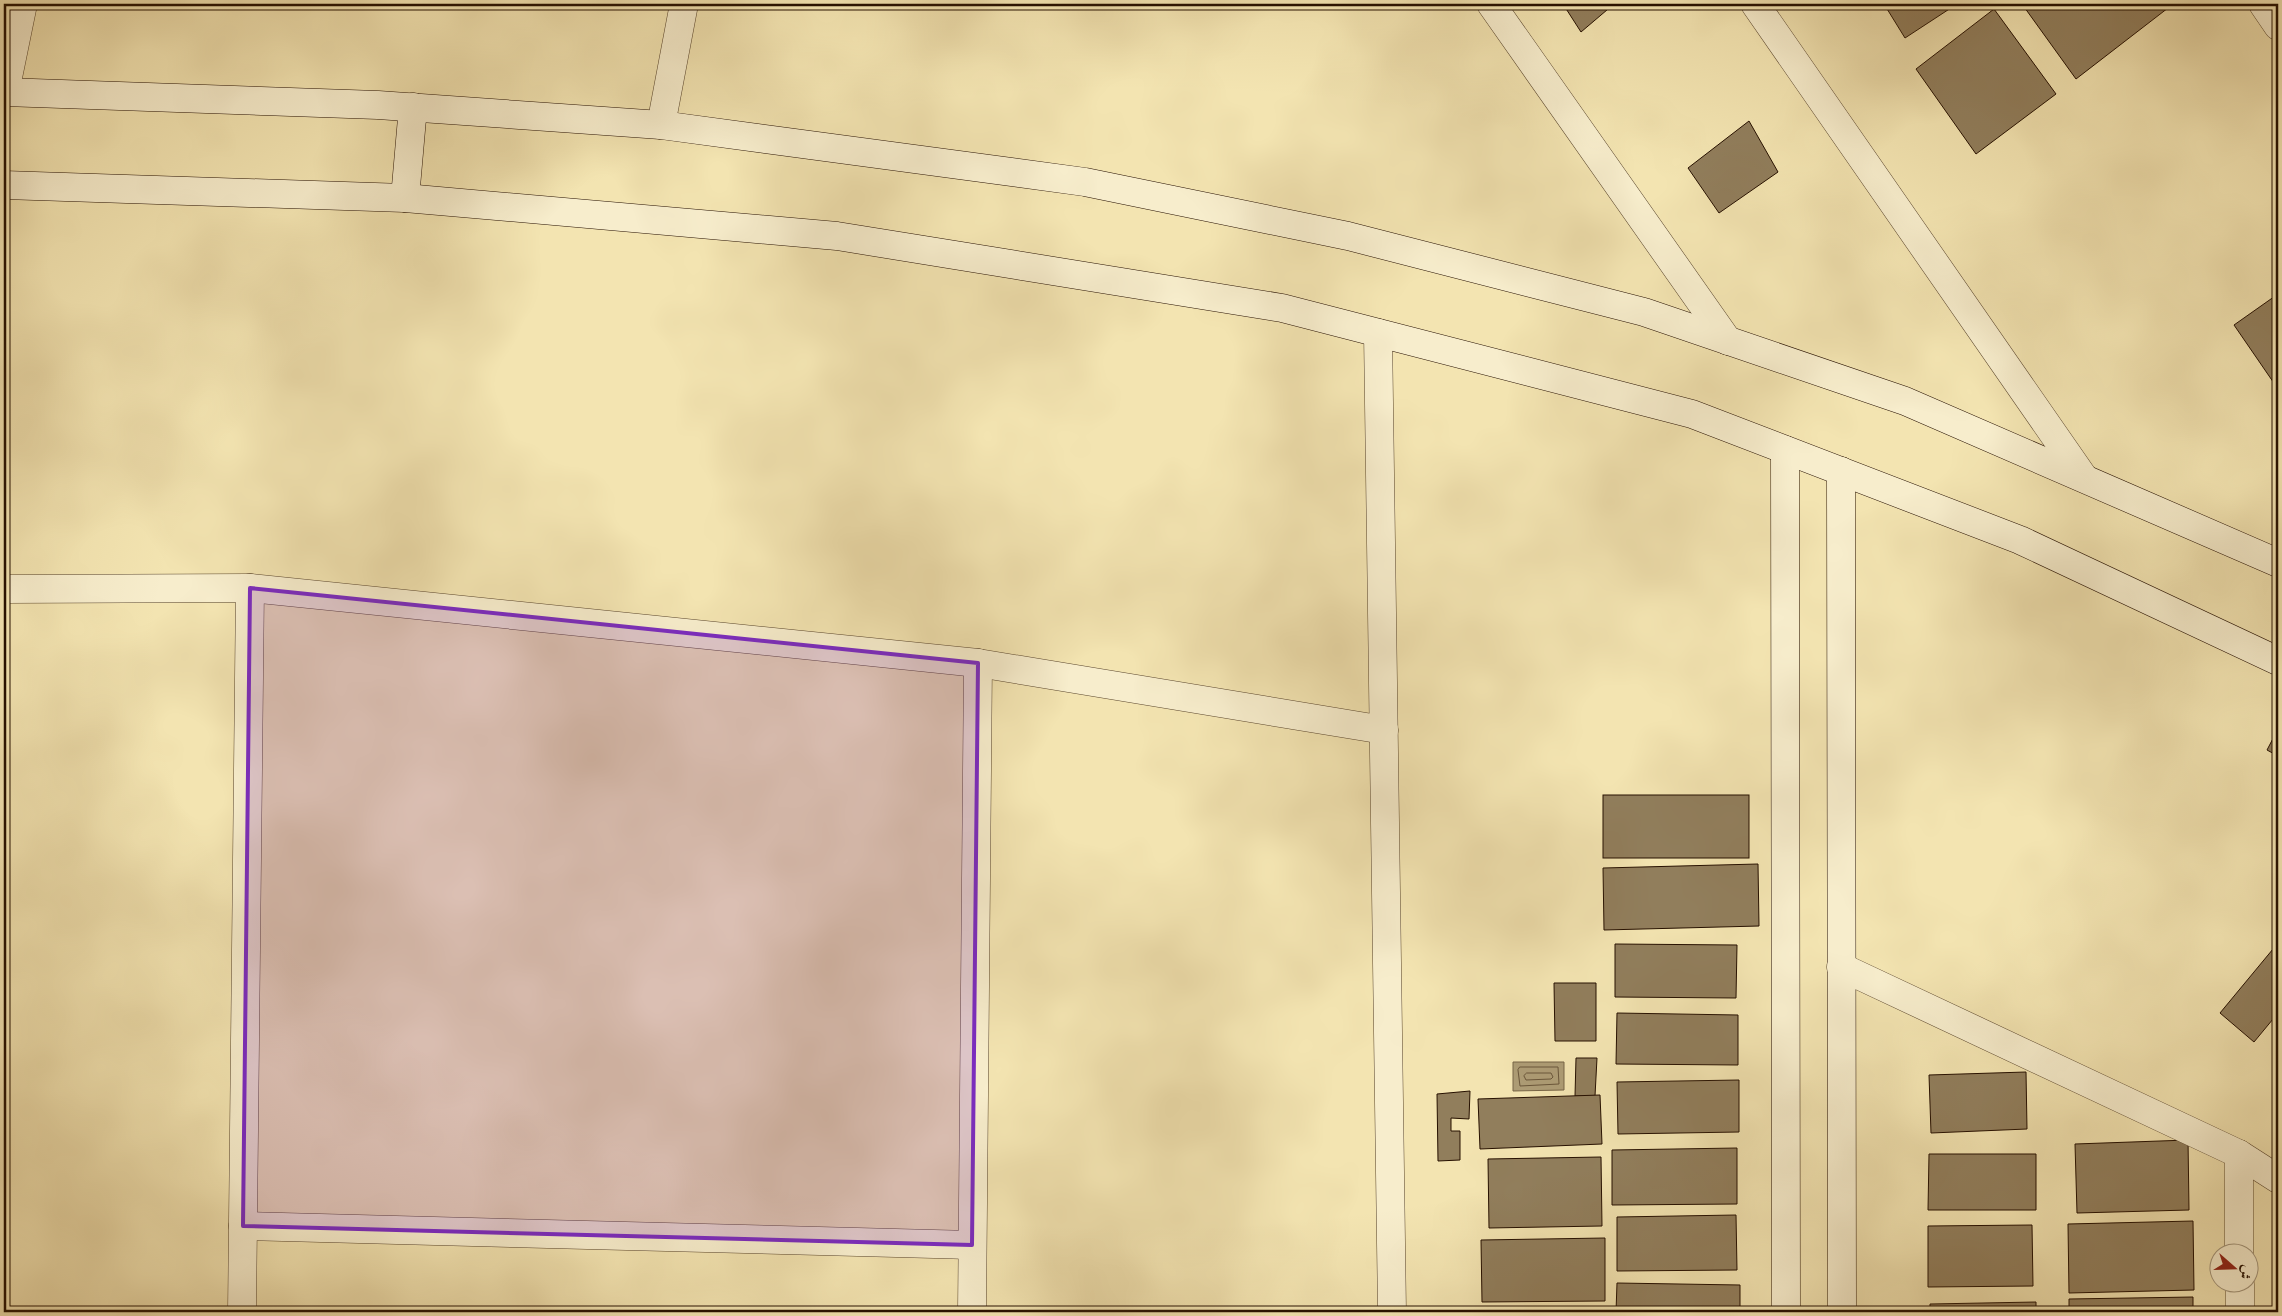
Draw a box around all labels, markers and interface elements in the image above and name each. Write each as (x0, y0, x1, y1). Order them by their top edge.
north arrow (2210, 1244, 2260, 1294)
text: ش (2234, 1262, 2257, 1282)

